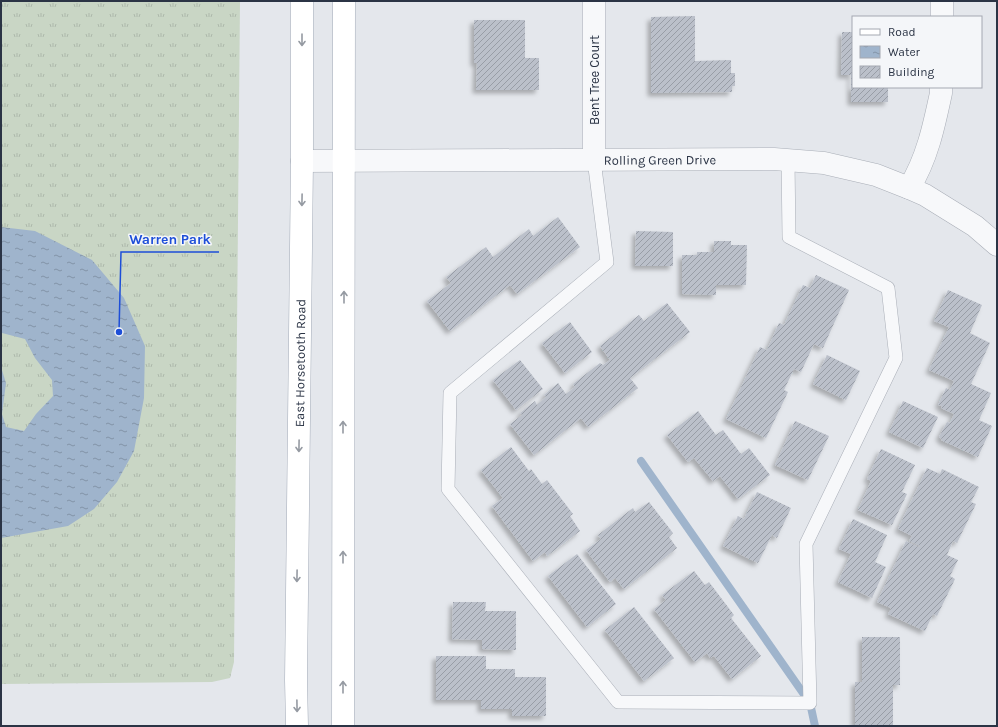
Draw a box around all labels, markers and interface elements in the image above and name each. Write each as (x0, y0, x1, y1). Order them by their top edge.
legend (852, 16, 982, 88)
text: Road (888, 25, 916, 39)
one-way arrow (298, 33, 306, 46)
street label: Bent Tree Court (587, 35, 602, 125)
text: Water (888, 45, 921, 59)
text: Building (888, 65, 935, 79)
street label: Rolling Green Drive (604, 152, 717, 168)
one-way arrow (298, 193, 306, 206)
callout: Warren Park (121, 226, 219, 252)
text: Warren Park (129, 231, 212, 248)
one-way arrow (340, 291, 348, 304)
street label: East Horsetooth Road (292, 299, 308, 427)
one-way arrow (339, 421, 347, 434)
one-way arrow (295, 439, 303, 452)
one-way arrow (339, 551, 347, 564)
one-way arrow (293, 569, 301, 582)
one-way arrow (339, 681, 347, 694)
one-way arrow (293, 699, 301, 712)

